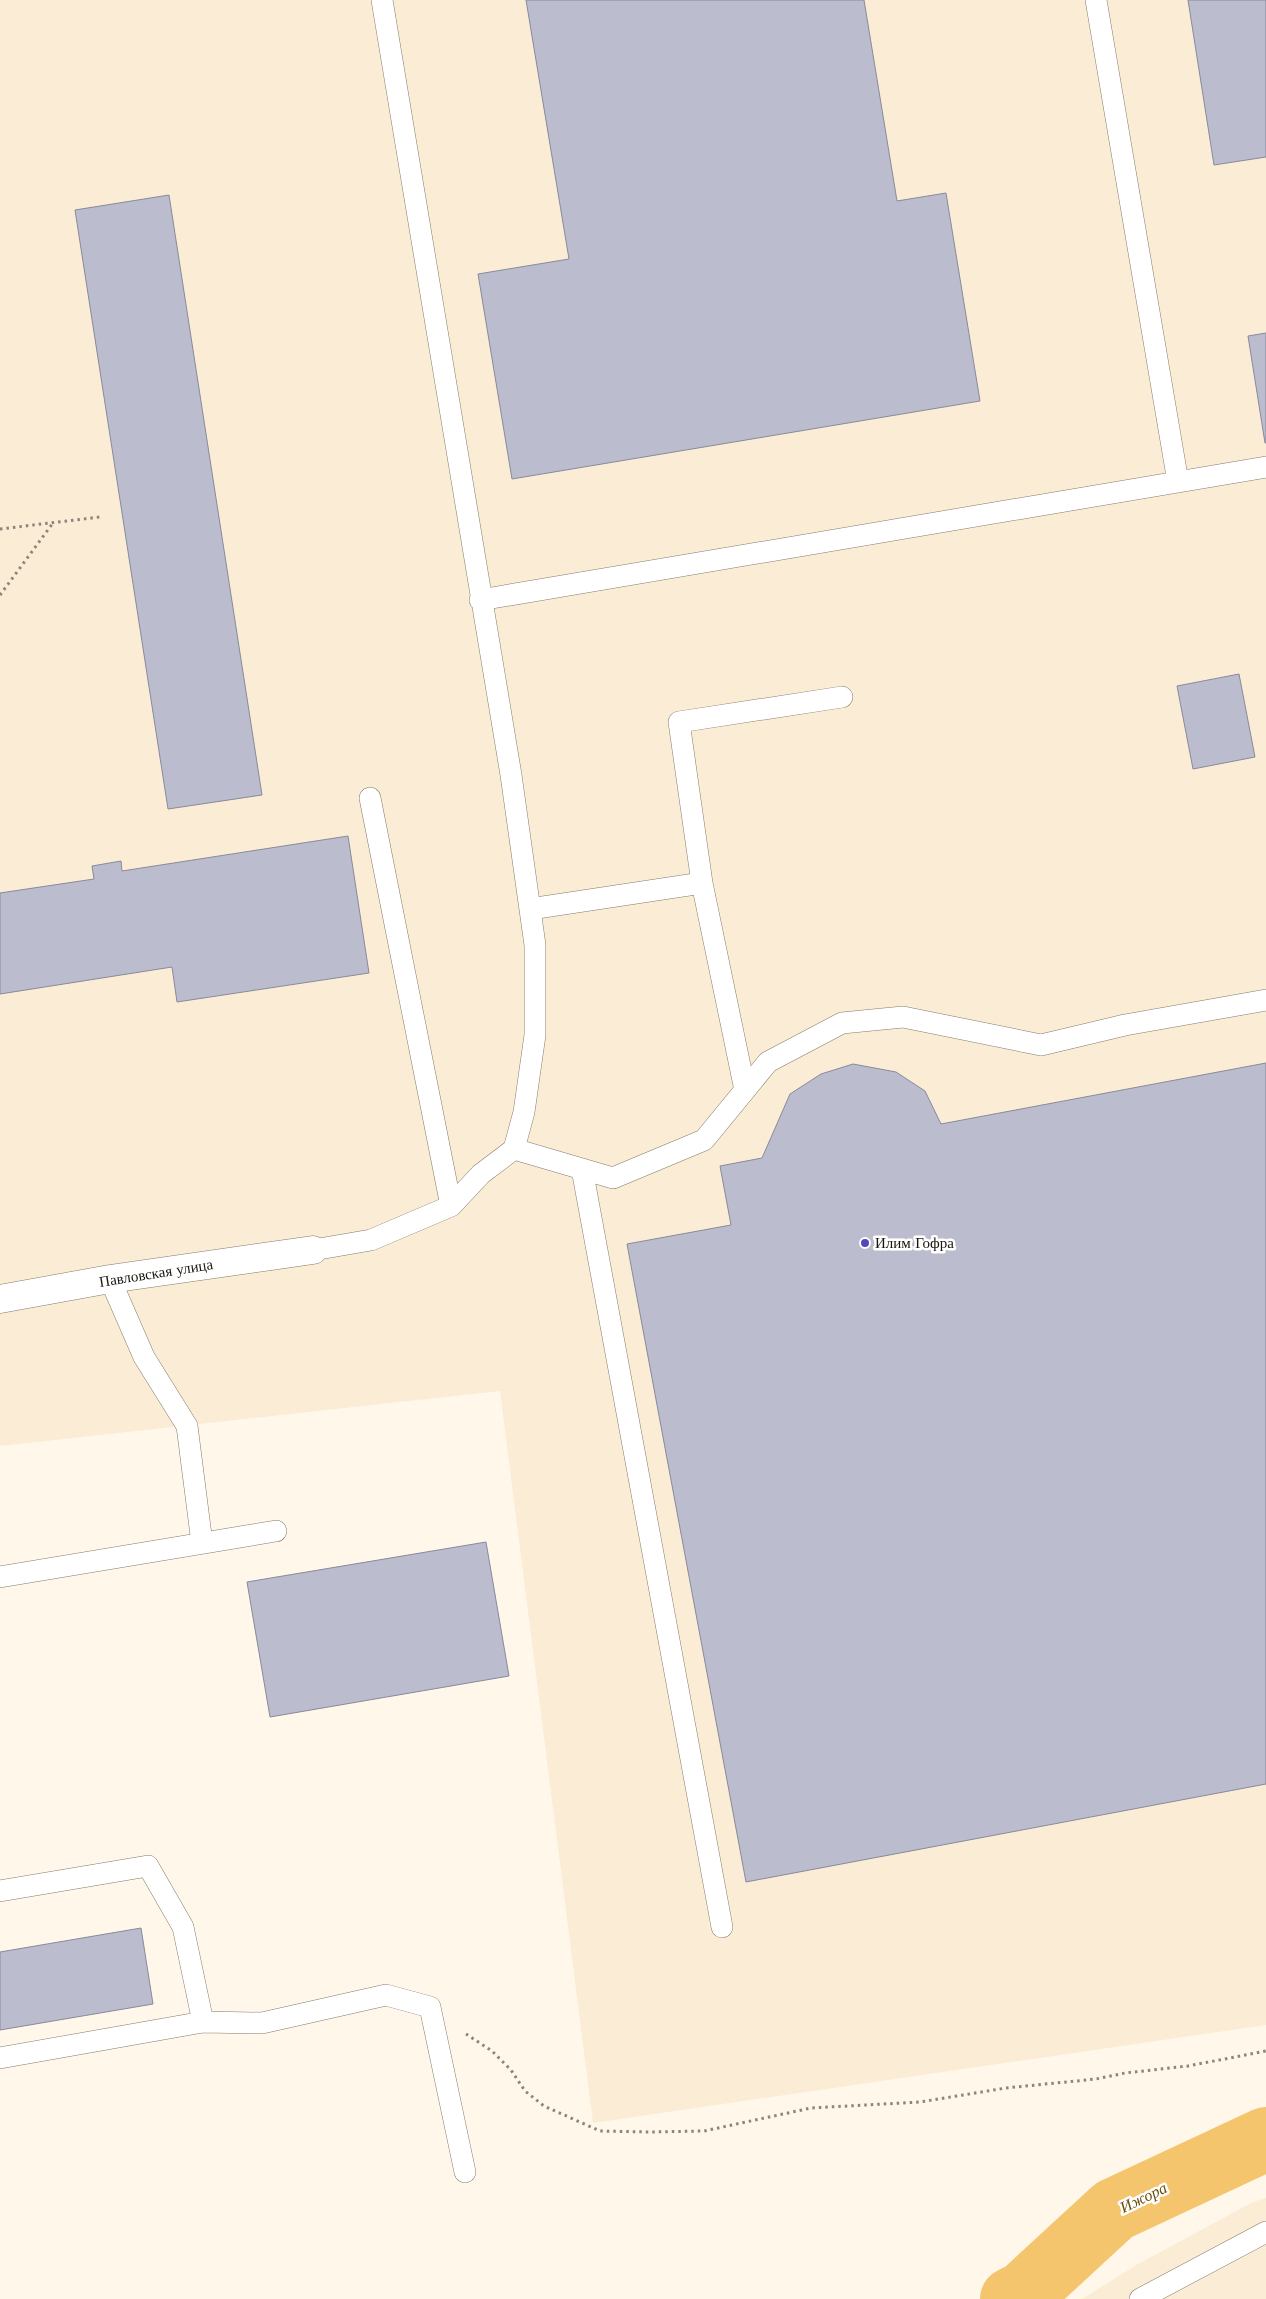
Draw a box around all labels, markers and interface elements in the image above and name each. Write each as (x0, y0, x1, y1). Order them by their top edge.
place label: Илим Гофра (875, 1233, 954, 1252)
marker: Илим Гофра (859, 1237, 871, 1249)
street label: Павловская улица (98, 1254, 215, 1291)
water label: Ижора (1115, 2177, 1170, 2217)

